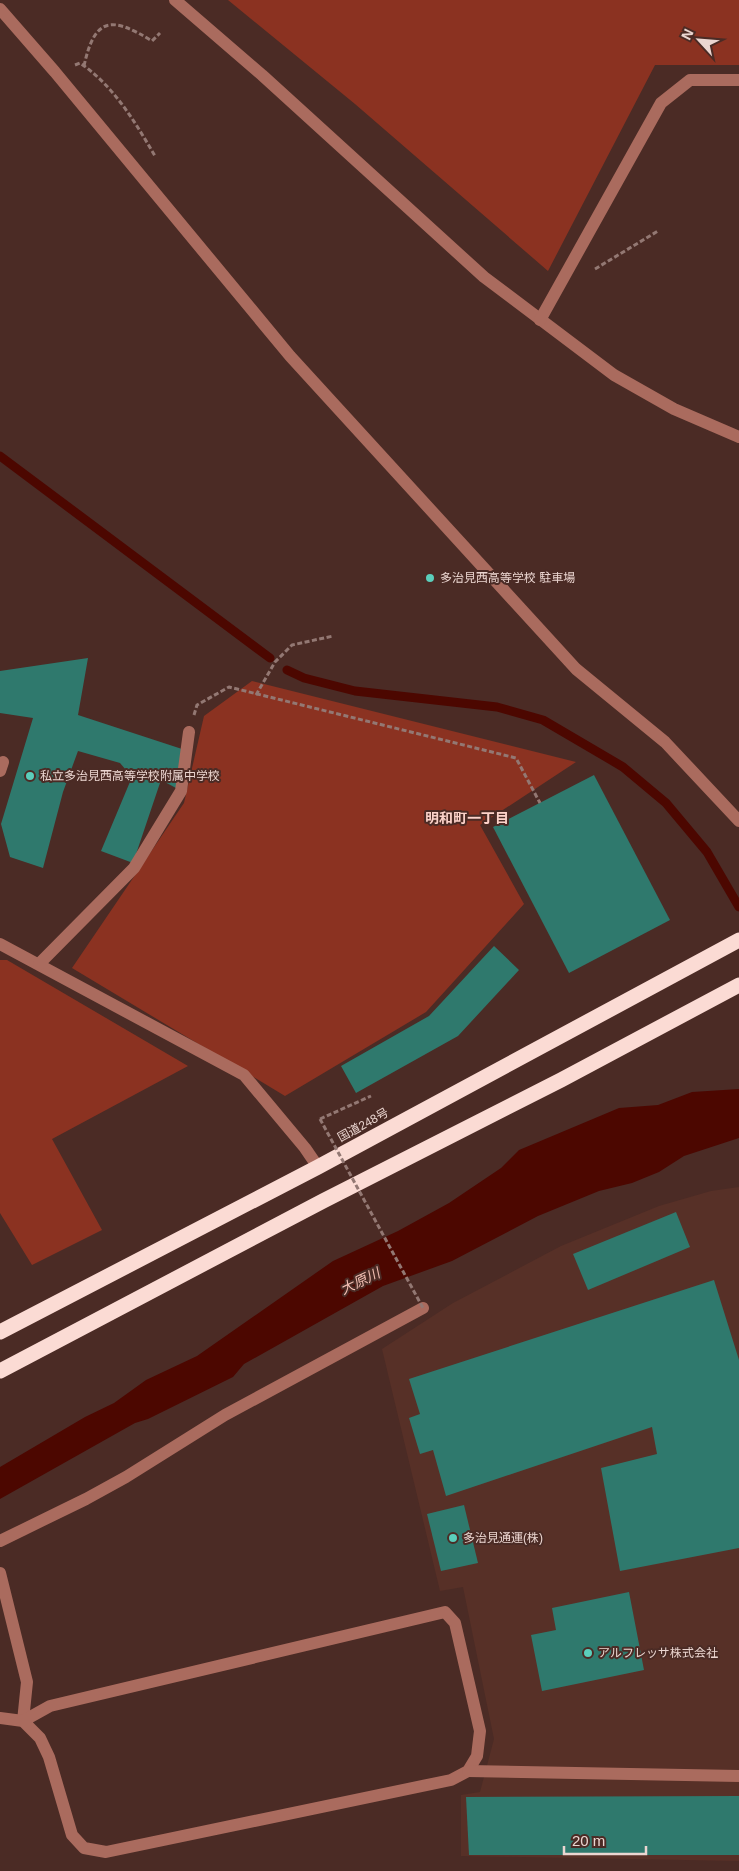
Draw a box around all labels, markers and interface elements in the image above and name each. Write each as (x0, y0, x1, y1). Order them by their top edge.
north arrow (674, 15, 724, 65)
text: N (678, 26, 697, 42)
place label: 多治見西高等学校 駐車場 (440, 571, 575, 585)
marker: 多治見西高等学校 駐車場 (424, 572, 436, 584)
place label: 私立多治見西高等学校附属中学校 (40, 769, 220, 783)
marker: 私立多治見西高等学校附属中学校 (24, 770, 36, 782)
district label: 明和町一丁目 (425, 810, 509, 826)
street label: 国道248号 (335, 1105, 391, 1145)
water label: 大原川 (338, 1264, 384, 1297)
place label: 多治見通運(株) (463, 1531, 543, 1545)
marker: 多治見通運(株) (447, 1532, 459, 1544)
place label: アルフレッサ株式会社 (598, 1646, 718, 1660)
marker: アルフレッサ株式会社 (582, 1647, 594, 1659)
scale bar (564, 1824, 646, 1856)
text: 20 m (572, 1832, 605, 1849)

